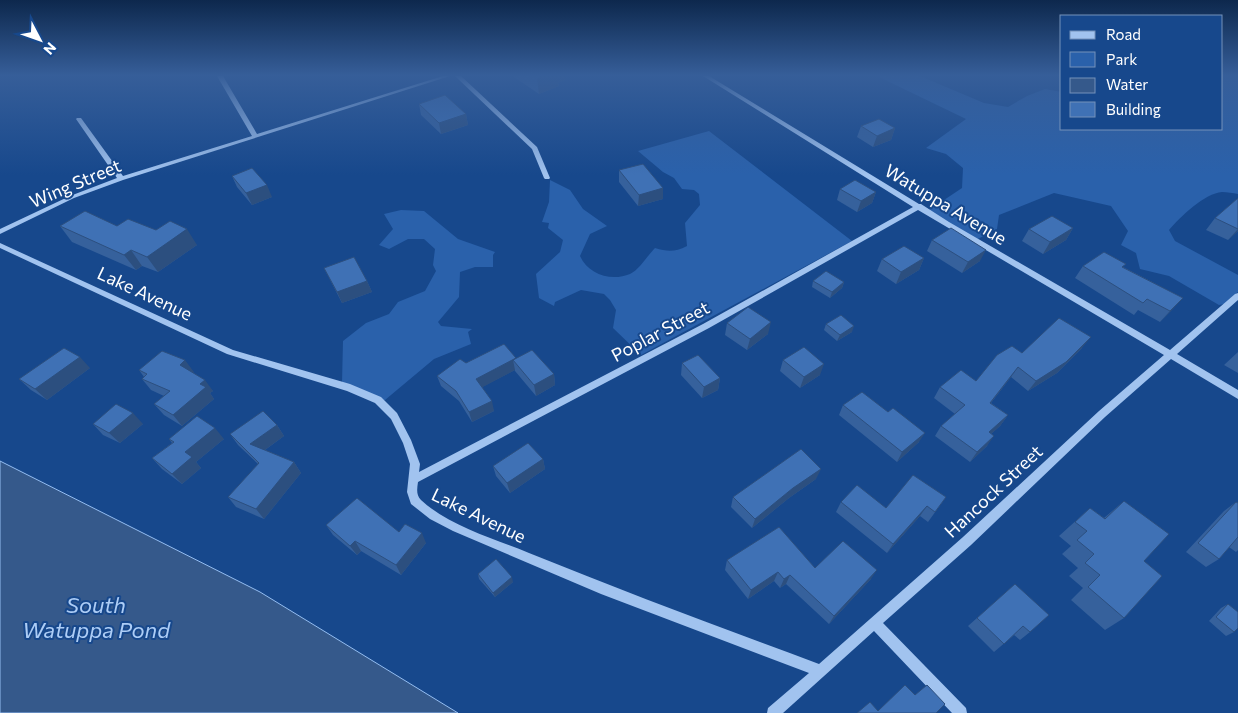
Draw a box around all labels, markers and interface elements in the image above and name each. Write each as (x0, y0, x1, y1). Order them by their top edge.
north arrow (15, 15, 65, 65)
legend (1060, 15, 1223, 130)
text: Road (1106, 25, 1141, 43)
text: N (40, 39, 60, 58)
text: Park (1106, 50, 1137, 68)
text: Water (1106, 75, 1148, 93)
text: Building (1106, 100, 1161, 118)
street label: Wing Street (26, 154, 124, 212)
street label: Watuppa Avenue (881, 159, 1011, 249)
street label: Lake Avenue (94, 261, 196, 325)
street label: Poplar Street (607, 296, 713, 366)
street label: Hancock Street (939, 440, 1047, 542)
street label: Lake Avenue (428, 483, 530, 547)
water label: South Watuppa Pond (22, 591, 171, 643)

